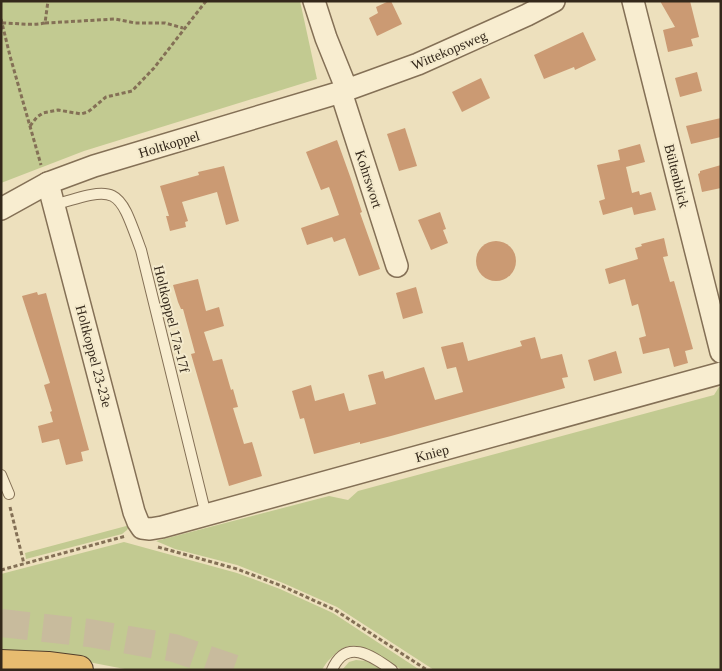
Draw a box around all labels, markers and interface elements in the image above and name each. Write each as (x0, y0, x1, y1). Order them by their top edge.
street label: Wittekopsweg (409, 28, 489, 73)
street label: Holtkoppel (137, 128, 202, 161)
street label: Bültenblick (661, 143, 692, 210)
street label: Kohrswort (352, 148, 385, 210)
street label: Holtkoppel 17a-17f (151, 264, 192, 375)
street label: Holtkoppel 23-23e (73, 303, 114, 409)
street label: Kniep (414, 442, 451, 465)

